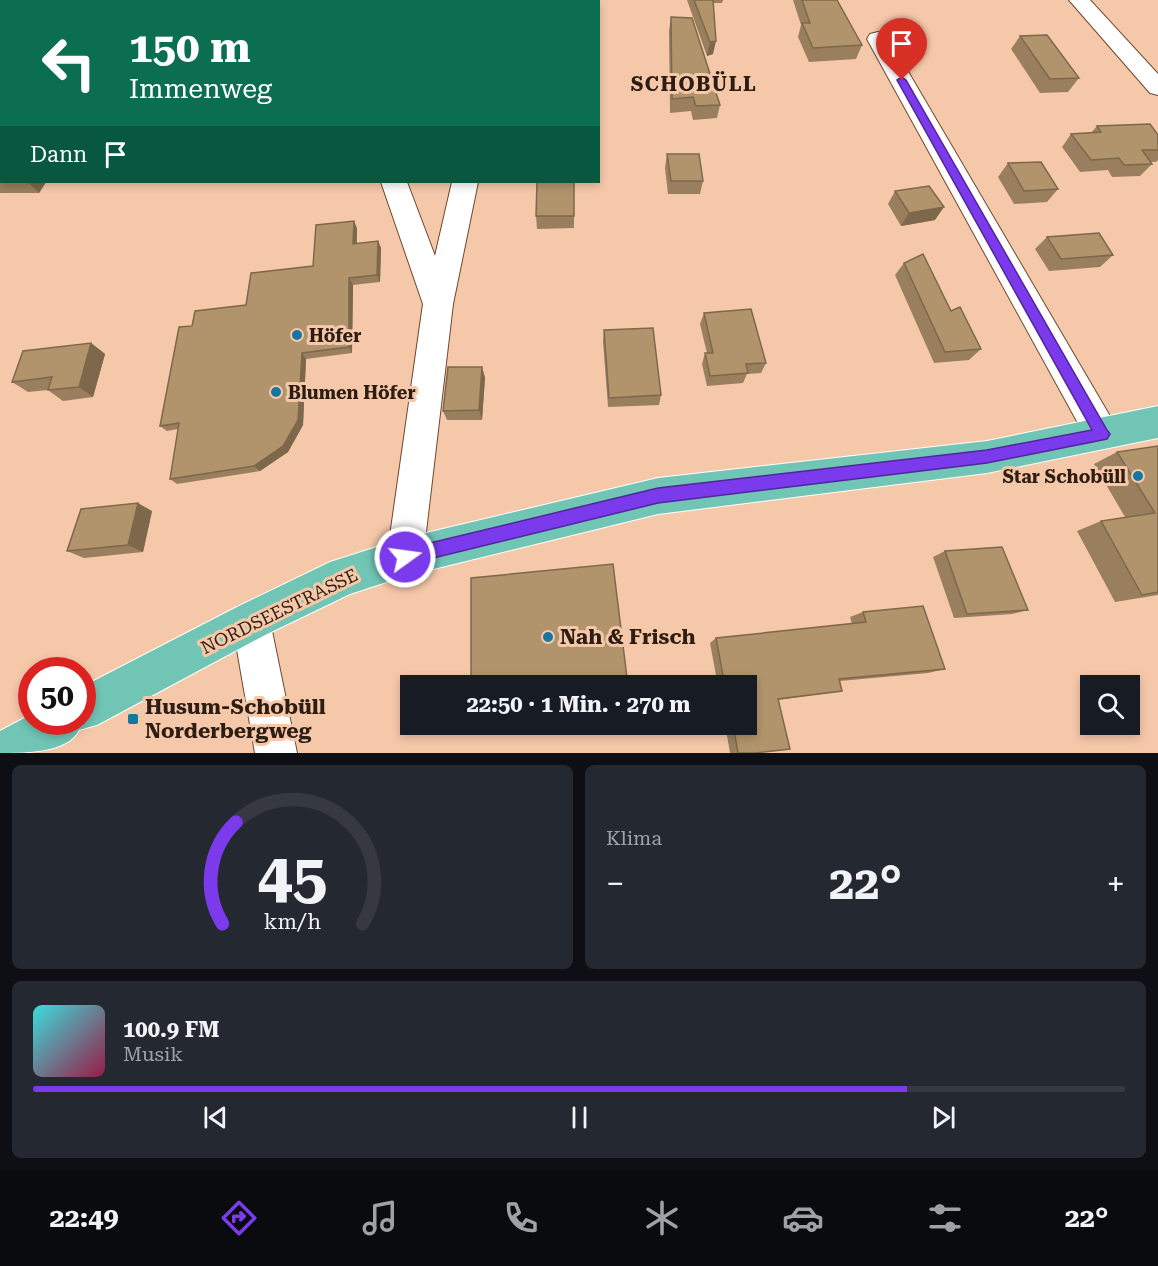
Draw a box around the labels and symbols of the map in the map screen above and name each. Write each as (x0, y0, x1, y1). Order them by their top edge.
pin (876, 18, 927, 80)
district label: SCHOBÜLL (631, 71, 757, 96)
place label: Höfer (309, 325, 361, 346)
marker: Höfer (290, 328, 304, 342)
place label: Blumen Höfer (288, 382, 416, 403)
marker: Blumen Höfer (269, 385, 283, 399)
place label: Star Schobüll (1003, 466, 1126, 487)
marker: Star Schobüll (1131, 469, 1145, 483)
position arrow (373, 525, 437, 589)
street label: NORDSEESTRASSE (197, 564, 361, 658)
place label: Nah & Frisch (560, 625, 696, 649)
marker: Nah & Frisch (541, 630, 555, 644)
speed limit sign: 50 (18, 657, 96, 735)
place label: Husum-Schobüll Norderbergweg (145, 695, 326, 743)
marker: Husum-Schobüll Norderbergweg (126, 712, 140, 726)

